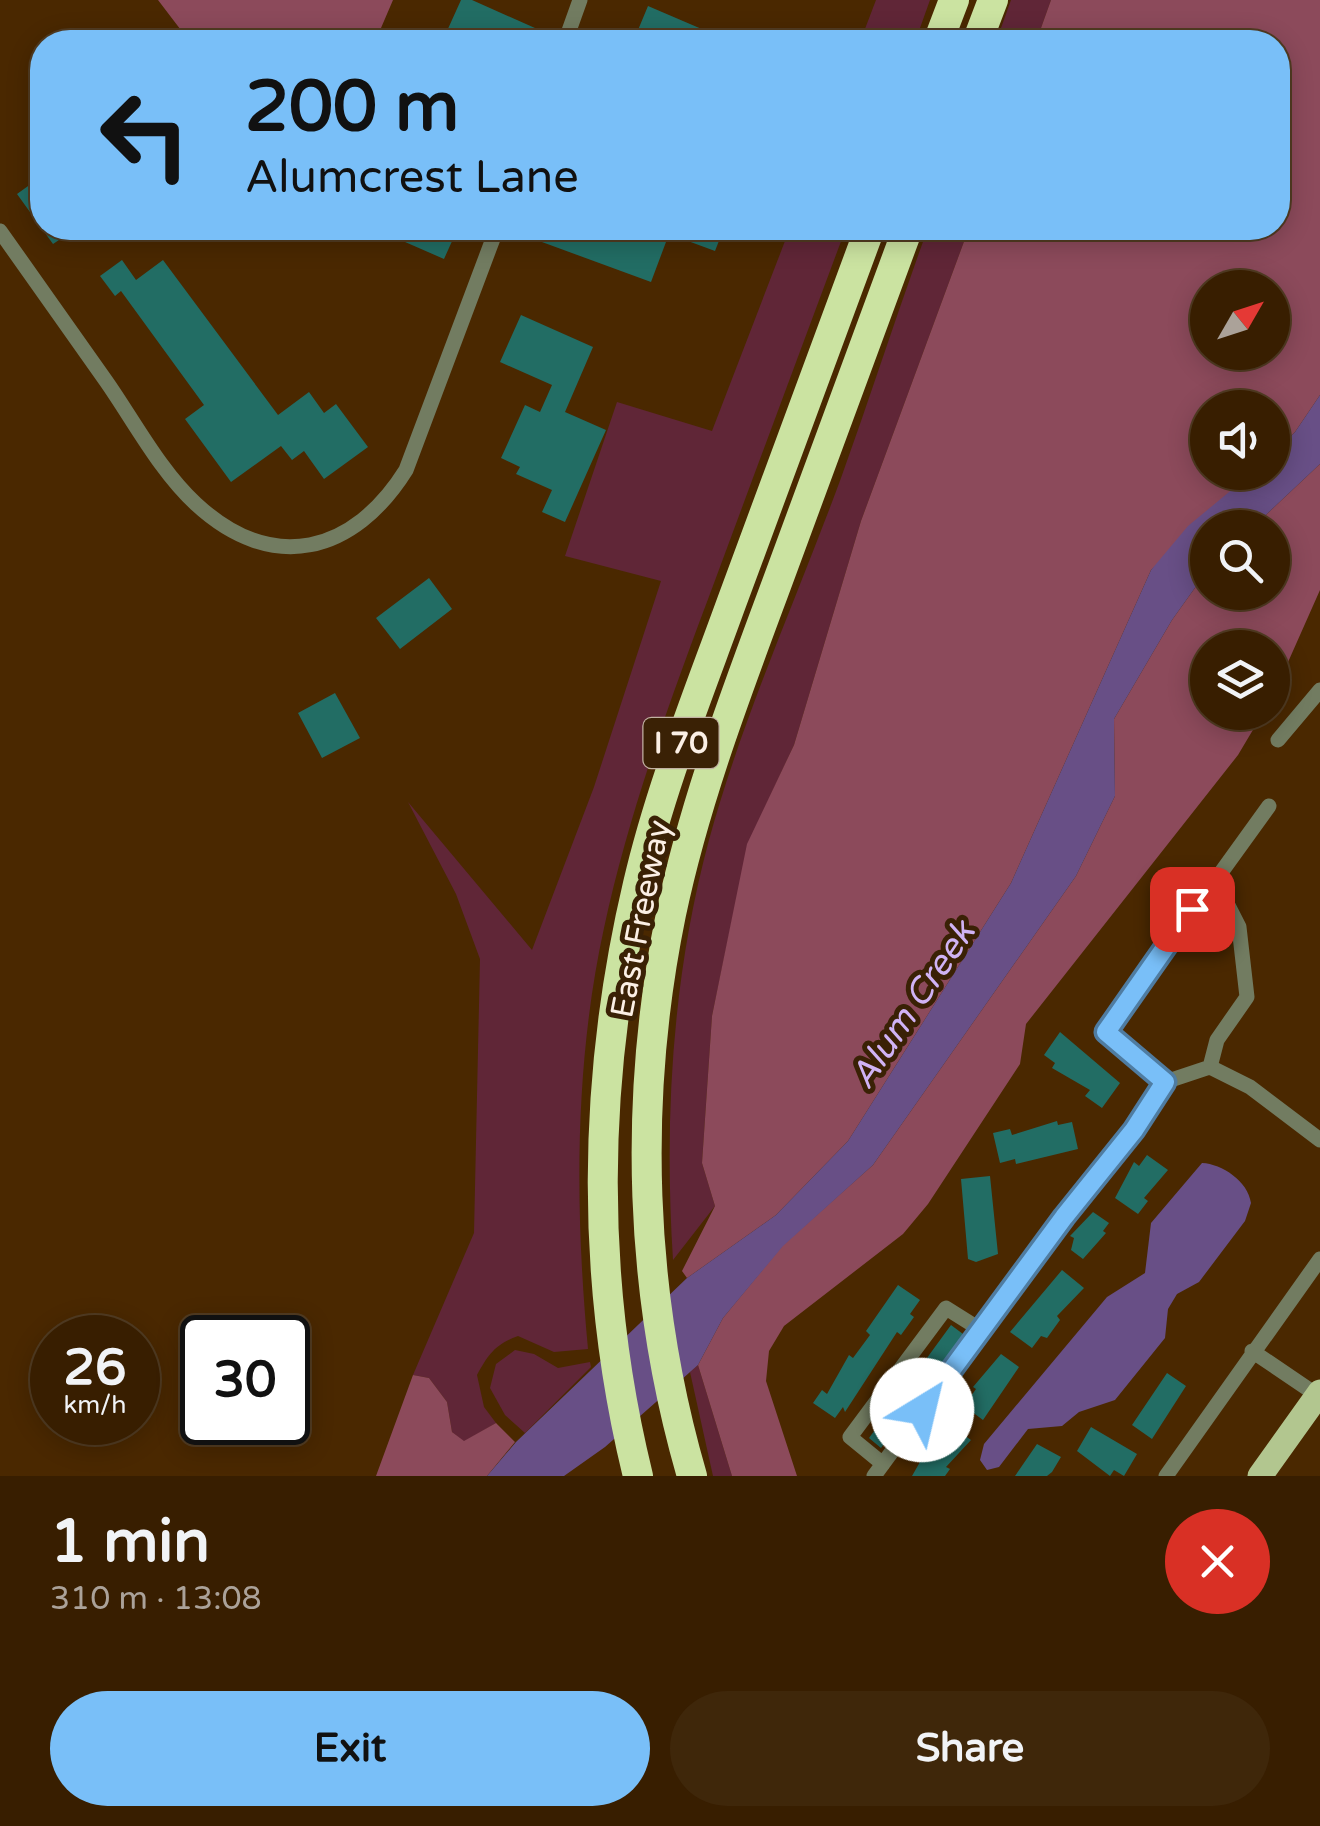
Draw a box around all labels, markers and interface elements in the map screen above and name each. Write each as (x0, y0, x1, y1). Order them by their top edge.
text: 200 m (245, 66, 459, 150)
icon: left (80, 70, 210, 200)
text: Alumcrest Lane (245, 151, 579, 205)
north arrow (1190, 270, 1290, 370)
map controls (1190, 270, 1290, 730)
button: sound (1190, 390, 1290, 490)
button: search (1190, 510, 1290, 610)
button: layers (1190, 630, 1290, 730)
road number: I 70 (644, 718, 718, 768)
street label: East Freeway (603, 817, 679, 1021)
pin (1150, 867, 1235, 952)
icon: arrive (1165, 882, 1220, 937)
water label: Alum Creek (842, 911, 986, 1097)
speed limit sign: 30 (180, 1315, 310, 1445)
text: 26 (64, 1338, 126, 1398)
position arrow (870, 1358, 974, 1462)
text: km/h (64, 1390, 126, 1420)
text: 1 min (50, 1506, 210, 1578)
button: close (1165, 1509, 1270, 1614)
text: 310 m · 13:08 (50, 1580, 262, 1618)
button: Exit (50, 1691, 650, 1806)
button: Share (670, 1691, 1270, 1806)

